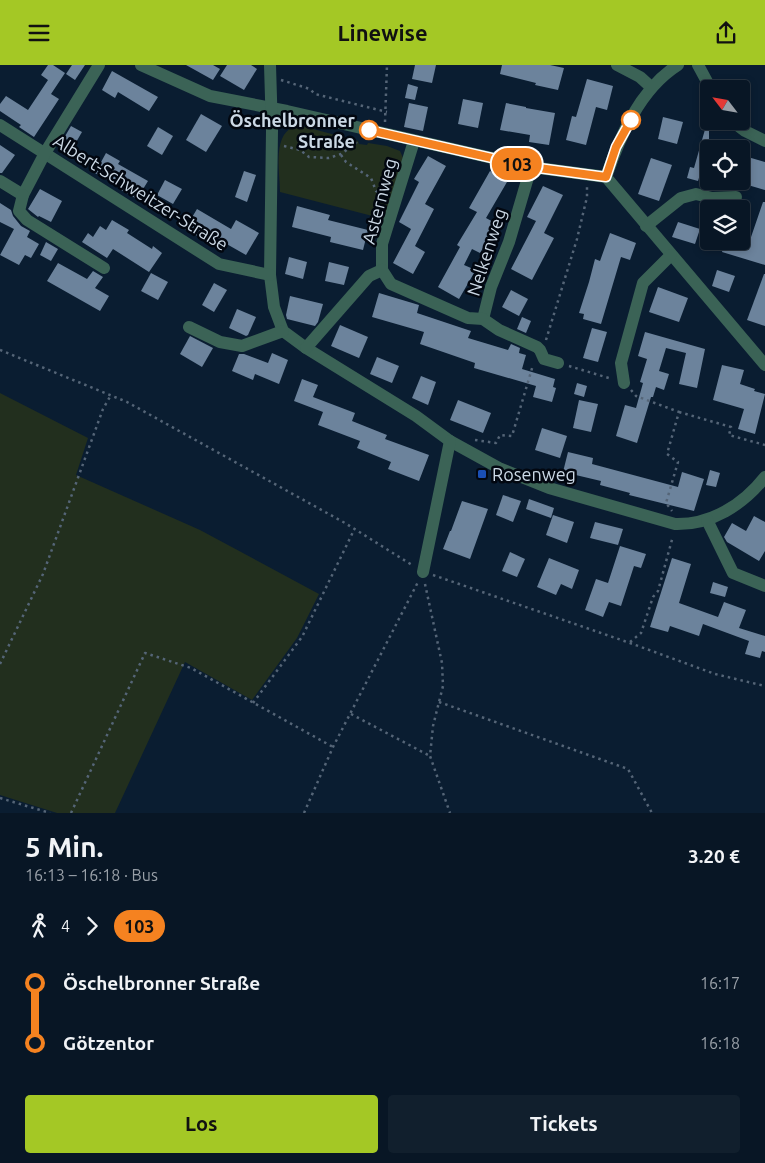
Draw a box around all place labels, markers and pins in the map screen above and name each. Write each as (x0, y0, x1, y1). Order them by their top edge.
place label: Öschelbronner Straße (229, 110, 356, 151)
unlabelled marker (621, 110, 641, 130)
marker: Öschelbronner Straße (359, 120, 379, 140)
place label: Rosenweg (492, 464, 576, 484)
marker: Rosenweg (476, 468, 488, 480)

